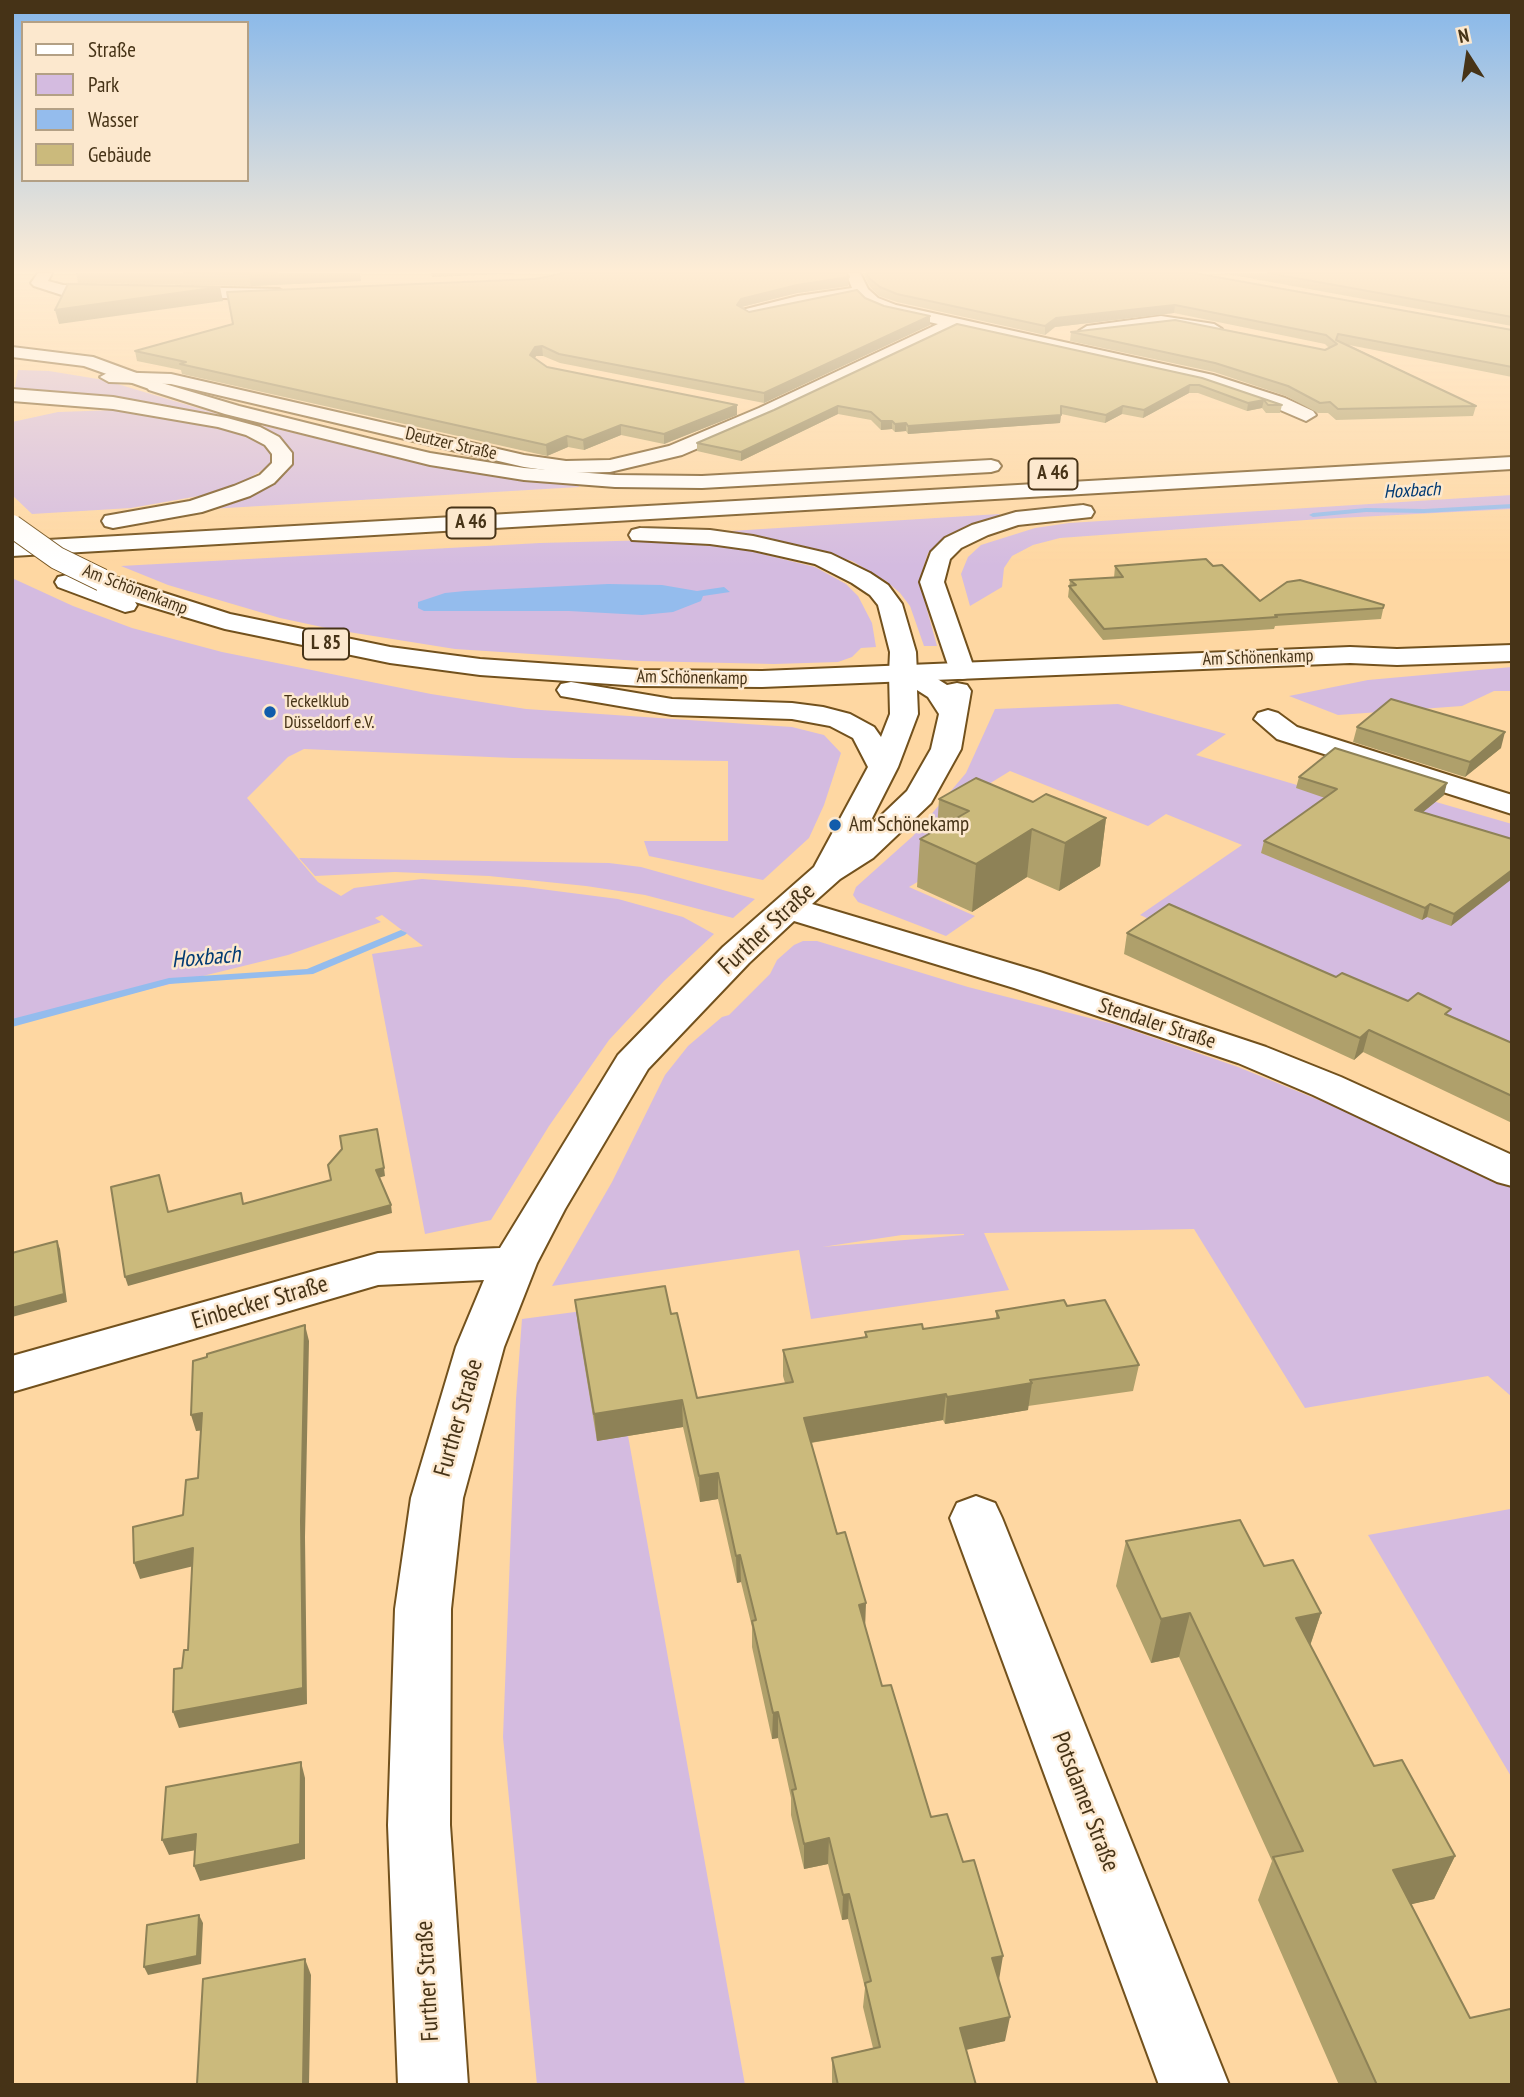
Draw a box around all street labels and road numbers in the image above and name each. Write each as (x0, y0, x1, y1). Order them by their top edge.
street label: Deutzer Straße (403, 423, 499, 465)
road number: A 46 (1028, 458, 1078, 489)
road number: A 46 (447, 508, 496, 538)
street label: Am Schönenkamp (79, 560, 191, 620)
road number: L 85 (303, 628, 349, 660)
street label: Am Schönenkamp (1202, 645, 1314, 671)
street label: Am Schönenkamp (636, 666, 748, 690)
street label: Further Straße (713, 877, 821, 981)
street label: Stendaler Straße (1095, 993, 1219, 1055)
street label: Einbecker Straße (189, 1270, 331, 1336)
street label: Further Straße (428, 1356, 490, 1480)
street label: Potsdamer Straße (1045, 1728, 1125, 1876)
street label: Further Straße (410, 1920, 446, 2042)

